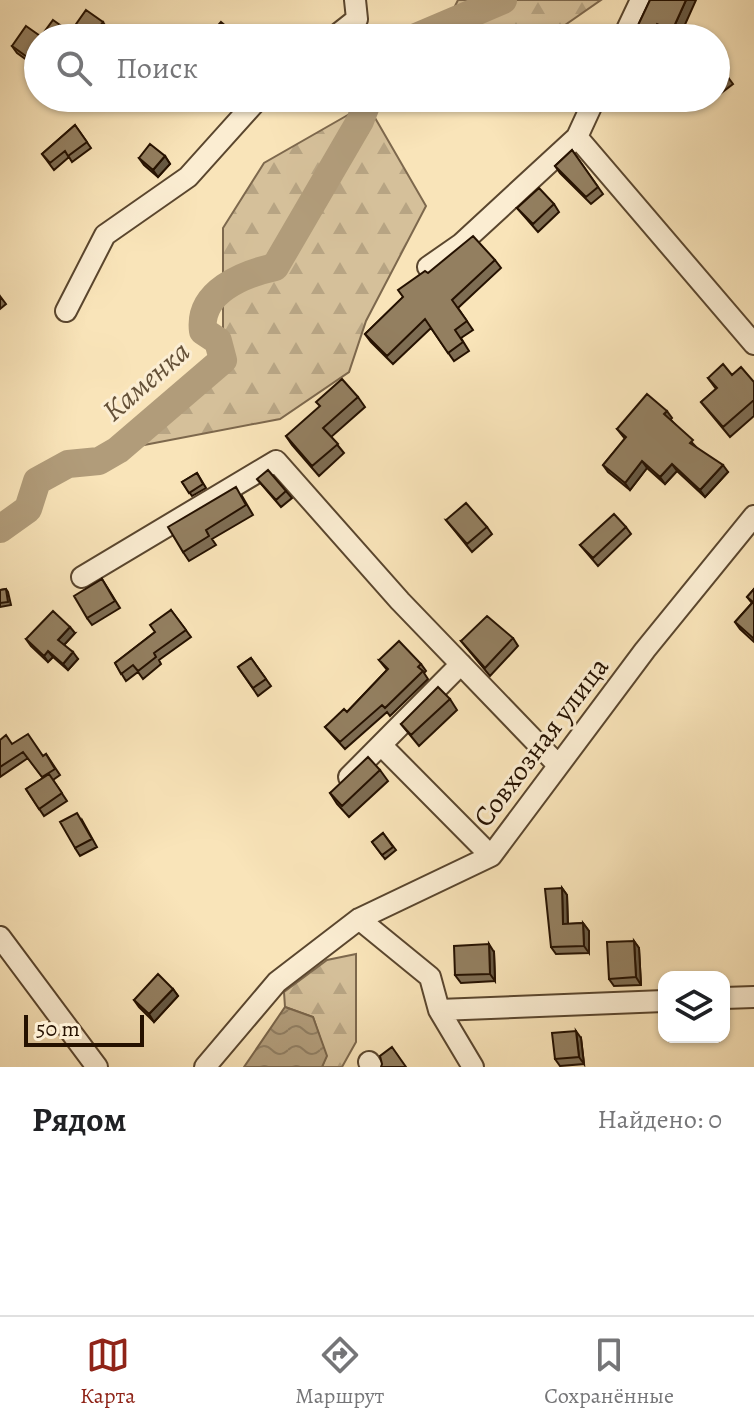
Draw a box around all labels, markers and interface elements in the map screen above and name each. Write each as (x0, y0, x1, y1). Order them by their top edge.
search box (24, 24, 730, 112)
icon: search (52, 46, 96, 90)
text: Поиск (116, 48, 198, 88)
water label: Каменка (94, 332, 198, 430)
street label: Совхозная улица (465, 649, 617, 835)
map controls (658, 971, 730, 1043)
button: layers (658, 971, 730, 1043)
scale bar (24, 1011, 144, 1047)
text: 50 m (36, 1014, 80, 1044)
text: Рядом (32, 1096, 126, 1143)
text: Найдено: 0 (598, 1102, 722, 1137)
tab: Карта (80, 1333, 135, 1411)
tab: Маршрут (295, 1333, 384, 1411)
tab: Сохранённые (544, 1333, 674, 1411)

